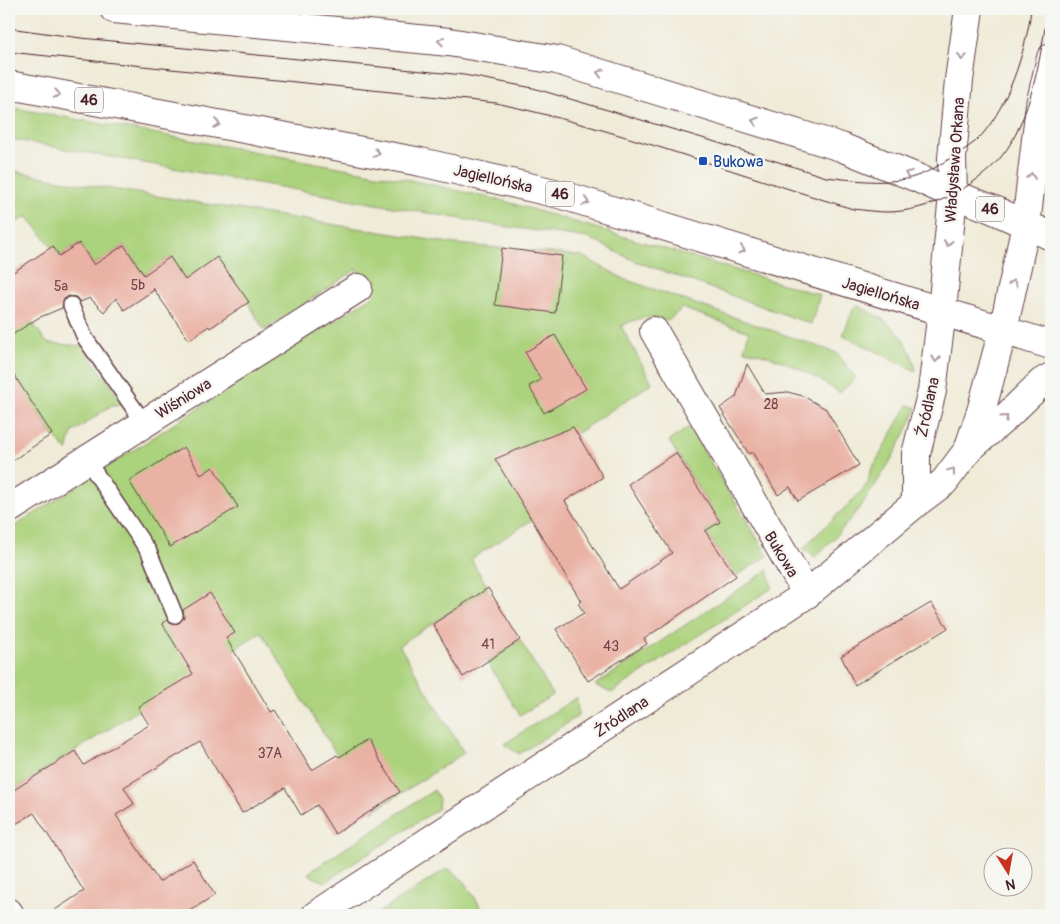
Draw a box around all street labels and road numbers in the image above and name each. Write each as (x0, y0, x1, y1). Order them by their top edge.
road number: 46 (75, 88, 103, 112)
street label: Władysława Orkana (941, 97, 969, 224)
street label: Jagiellońska (451, 160, 534, 198)
road number: 46 (546, 182, 574, 206)
road number: 46 (976, 196, 1004, 222)
street label: Jagiellońska (839, 273, 922, 315)
street label: Wiśniowa (152, 374, 215, 424)
street label: Źródlana (912, 375, 944, 439)
street label: Bukowa (760, 528, 803, 581)
street label: Źródlana (591, 692, 653, 742)

